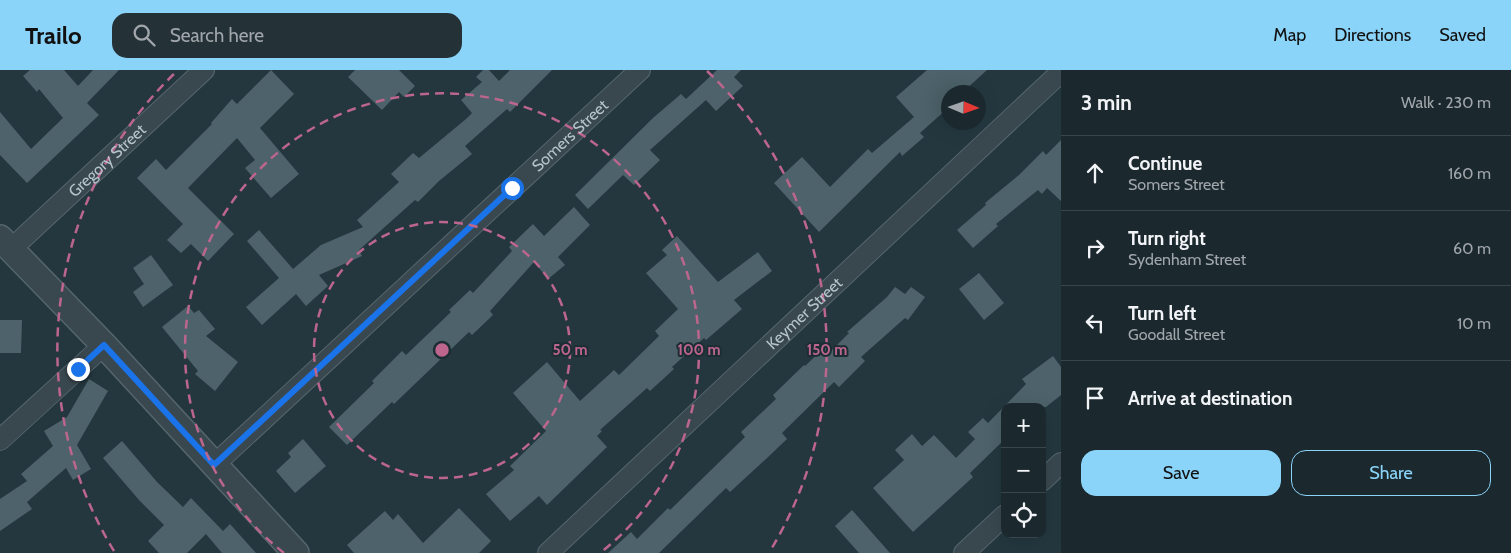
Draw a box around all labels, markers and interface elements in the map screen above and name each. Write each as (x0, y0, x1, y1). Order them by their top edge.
search box (112, 13, 462, 58)
text: Trailo (25, 21, 82, 50)
icon: search (130, 21, 158, 49)
text: Search here (170, 24, 264, 47)
text: Map (1273, 24, 1306, 46)
text: Directions (1334, 24, 1411, 46)
text: Saved (1439, 24, 1486, 46)
north arrow (941, 85, 986, 130)
text: 3 min (1081, 90, 1132, 115)
text: Walk · 230 m (1401, 93, 1491, 112)
street label: Somers Street (528, 95, 612, 176)
street label: Gregory Street (65, 120, 150, 201)
text: Continue (1128, 152, 1202, 175)
icon: ahead (1081, 159, 1109, 187)
text: 160 m (1448, 164, 1491, 183)
text: Somers Street (1128, 175, 1225, 194)
route start (501, 177, 524, 200)
text: Turn right (1128, 227, 1206, 250)
icon: right (1081, 234, 1109, 262)
text: 60 m (1453, 239, 1491, 258)
text: Sydenham Street (1128, 250, 1246, 269)
street label: Keymer Street (763, 273, 847, 353)
text: Turn left (1128, 302, 1196, 325)
icon: left (1081, 309, 1109, 337)
text: 10 m (1457, 314, 1491, 333)
text: Goodall Street (1128, 325, 1225, 344)
centre of rings (433, 341, 451, 359)
text: 50 m (552, 341, 588, 359)
text: 100 m (677, 341, 721, 359)
text: 150 m (807, 341, 847, 359)
route end (67, 358, 90, 381)
icon: arrive (1081, 384, 1109, 412)
text: Arrive at destination (1128, 387, 1292, 410)
map controls (1001, 403, 1046, 538)
button: + (1001, 403, 1046, 448)
button: − (1001, 448, 1046, 493)
button: Save (1081, 450, 1281, 496)
button: Share (1291, 450, 1491, 496)
button: locate (1001, 493, 1046, 538)

